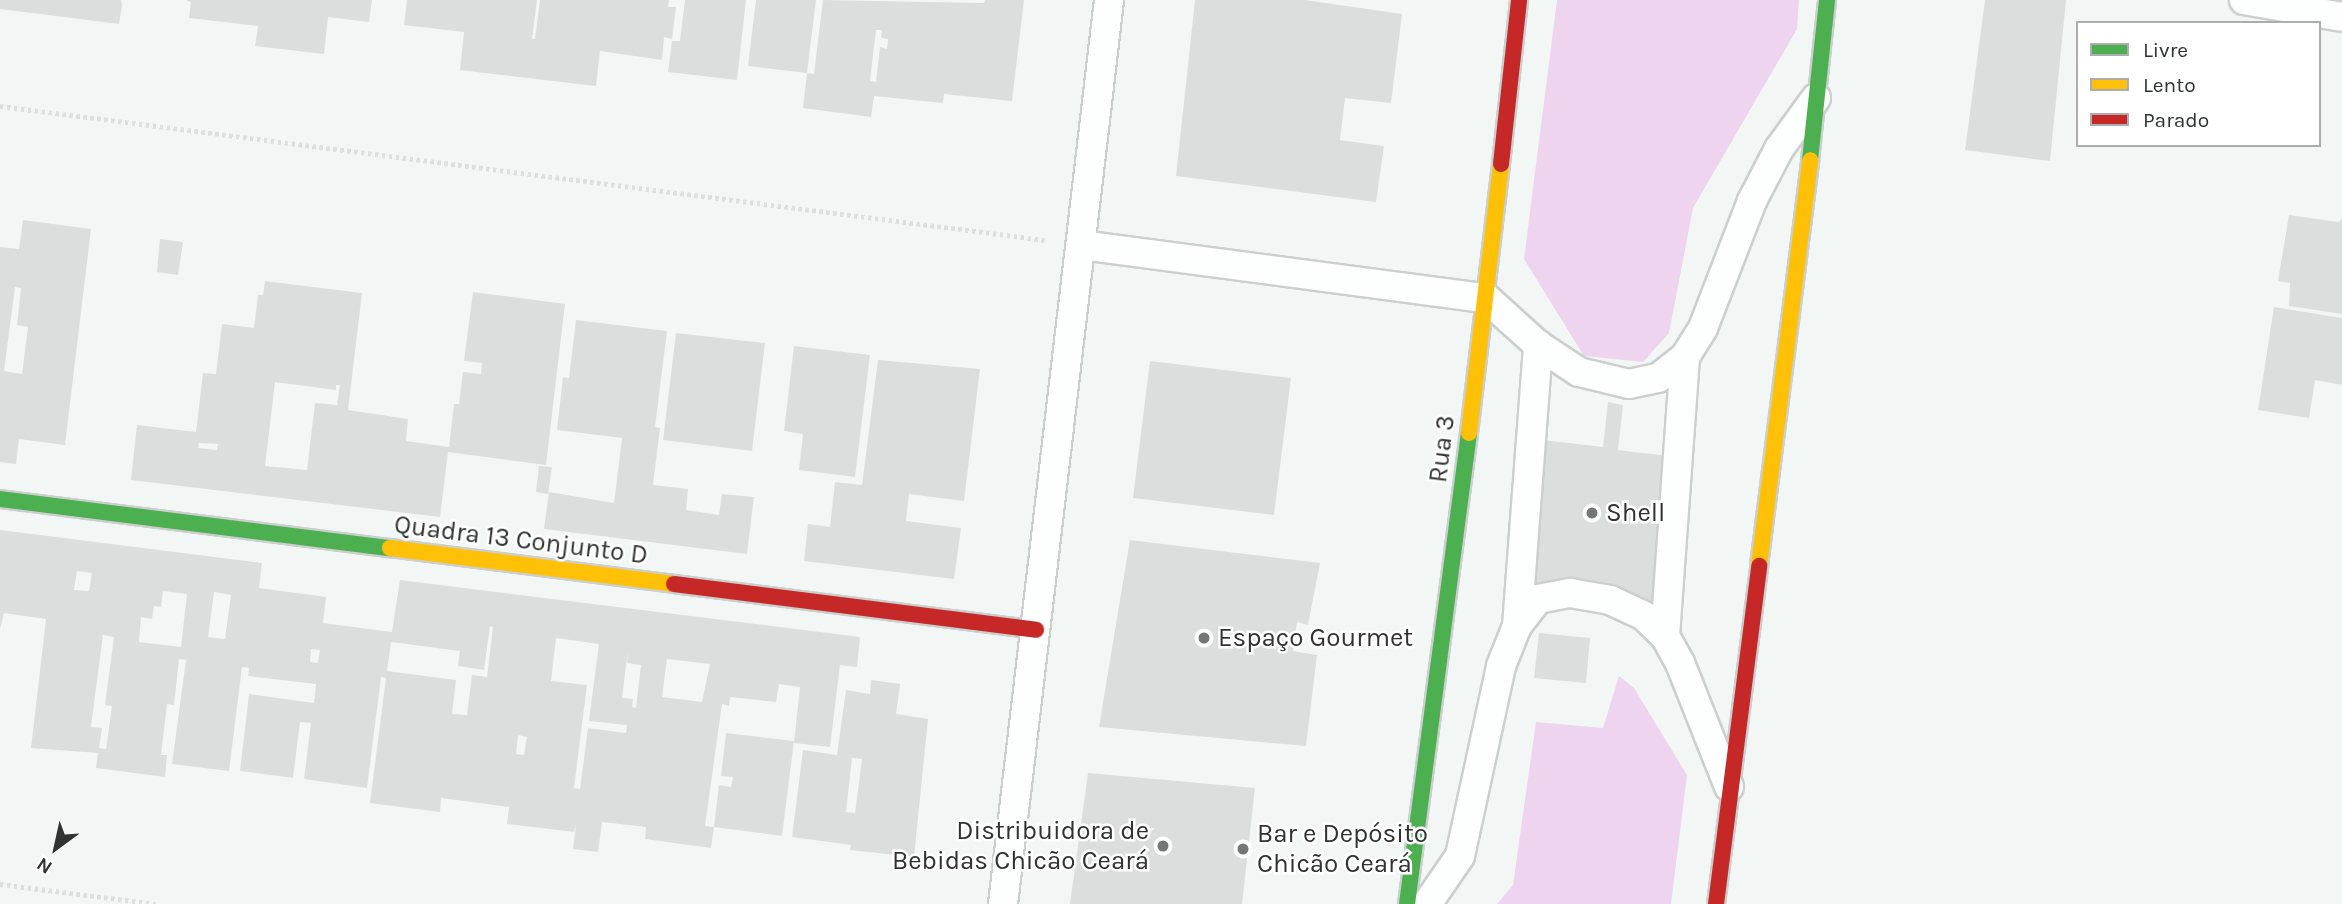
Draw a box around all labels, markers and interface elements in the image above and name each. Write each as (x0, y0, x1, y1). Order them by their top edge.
legend (2076, 21, 2321, 147)
text: Livre (2143, 38, 2188, 62)
text: Lento (2143, 73, 2196, 97)
text: Parado (2143, 108, 2209, 132)
street label: Rua 3 (1422, 414, 1462, 484)
place label: Shell (1606, 497, 1665, 529)
marker: Shell (1584, 505, 1600, 521)
street label: Quadra 13 Conjunto D (392, 509, 650, 571)
place label: Espaço Gourmet (1218, 622, 1413, 654)
marker: Espaço Gourmet (1196, 630, 1212, 646)
north arrow (21, 813, 91, 883)
place label: Distribuidora de Bebidas Chicão Ceará (892, 815, 1149, 876)
place label: Bar e Depósito Chicão Ceará (1257, 818, 1428, 880)
marker: Distribuidora de Bebidas Chicão Ceará (1155, 838, 1171, 854)
marker: Bar e Depósito Chicão Ceará (1235, 841, 1251, 857)
text: N (33, 853, 56, 879)

